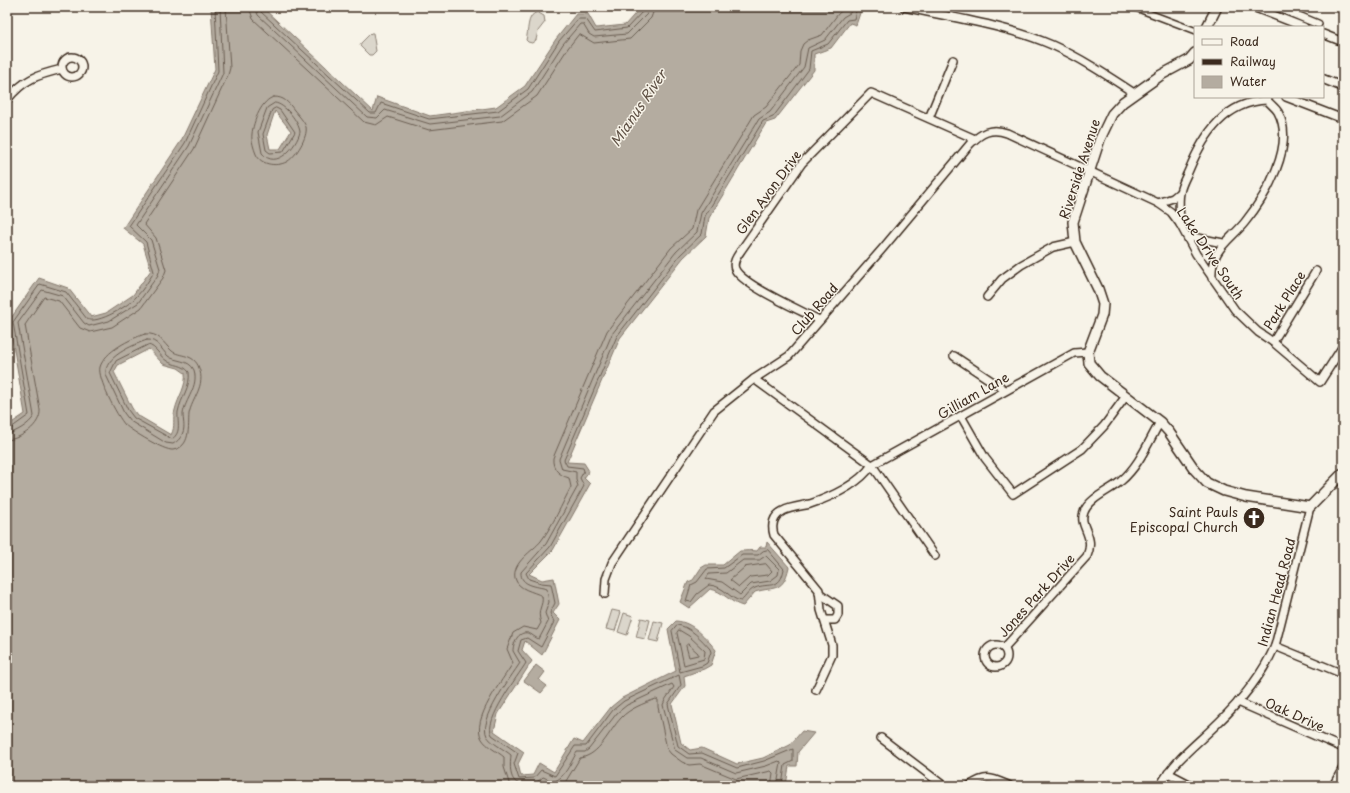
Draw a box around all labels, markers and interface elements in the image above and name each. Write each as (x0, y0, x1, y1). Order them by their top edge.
legend (1194, 26, 1324, 98)
text: Road (1230, 32, 1259, 50)
text: Railway (1230, 52, 1276, 70)
water label: Mianus River (605, 64, 672, 150)
text: Water (1230, 72, 1267, 90)
street label: Riverside Avenue (1054, 116, 1104, 222)
street label: Glen Avon Drive (731, 146, 805, 238)
street label: Lake Drive South (1173, 203, 1249, 303)
street label: Park Place (1258, 267, 1310, 333)
street label: Club Road (786, 279, 842, 339)
street label: Gilliam Lane (934, 367, 1012, 423)
place label: Saint Pauls Episcopal Church (1130, 502, 1238, 536)
church icon: Saint Pauls Episcopal Church (1241, 505, 1267, 531)
street label: Indian Head Road (1252, 535, 1300, 649)
street label: Jones Park Drive (993, 549, 1079, 641)
street label: Oak Drive (1262, 692, 1328, 736)

